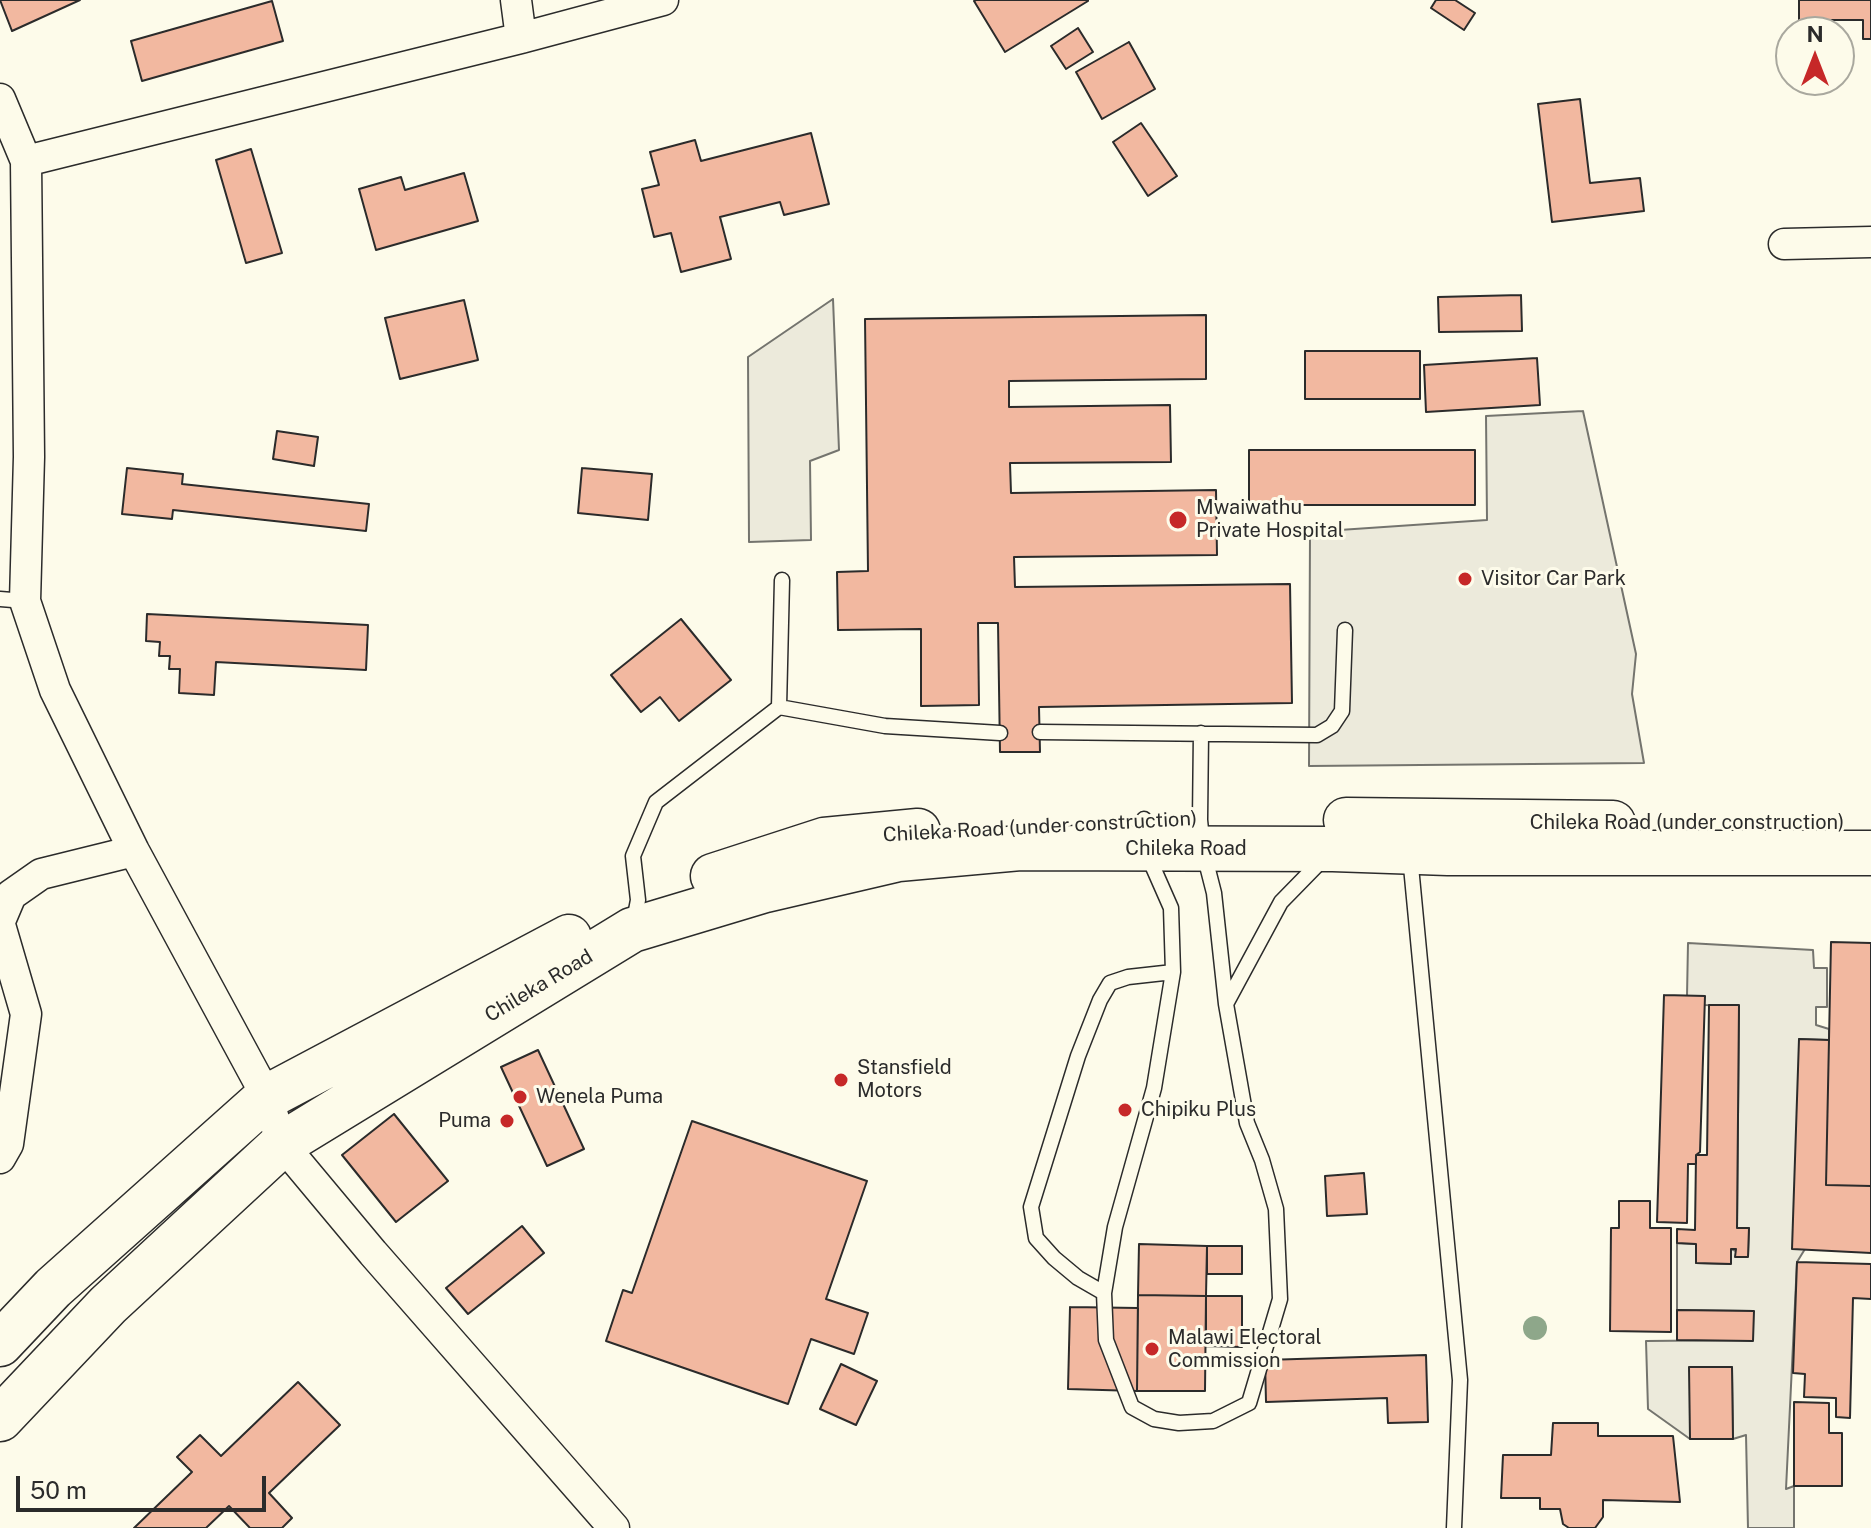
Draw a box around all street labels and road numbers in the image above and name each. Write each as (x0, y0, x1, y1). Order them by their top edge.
street label: Chileka Road (under construction) (882, 807, 1198, 847)
street label: Chileka Road (under construction) (1530, 811, 1844, 835)
street label: Chileka Road (1125, 837, 1247, 861)
street label: Chileka Road (481, 944, 597, 1028)

